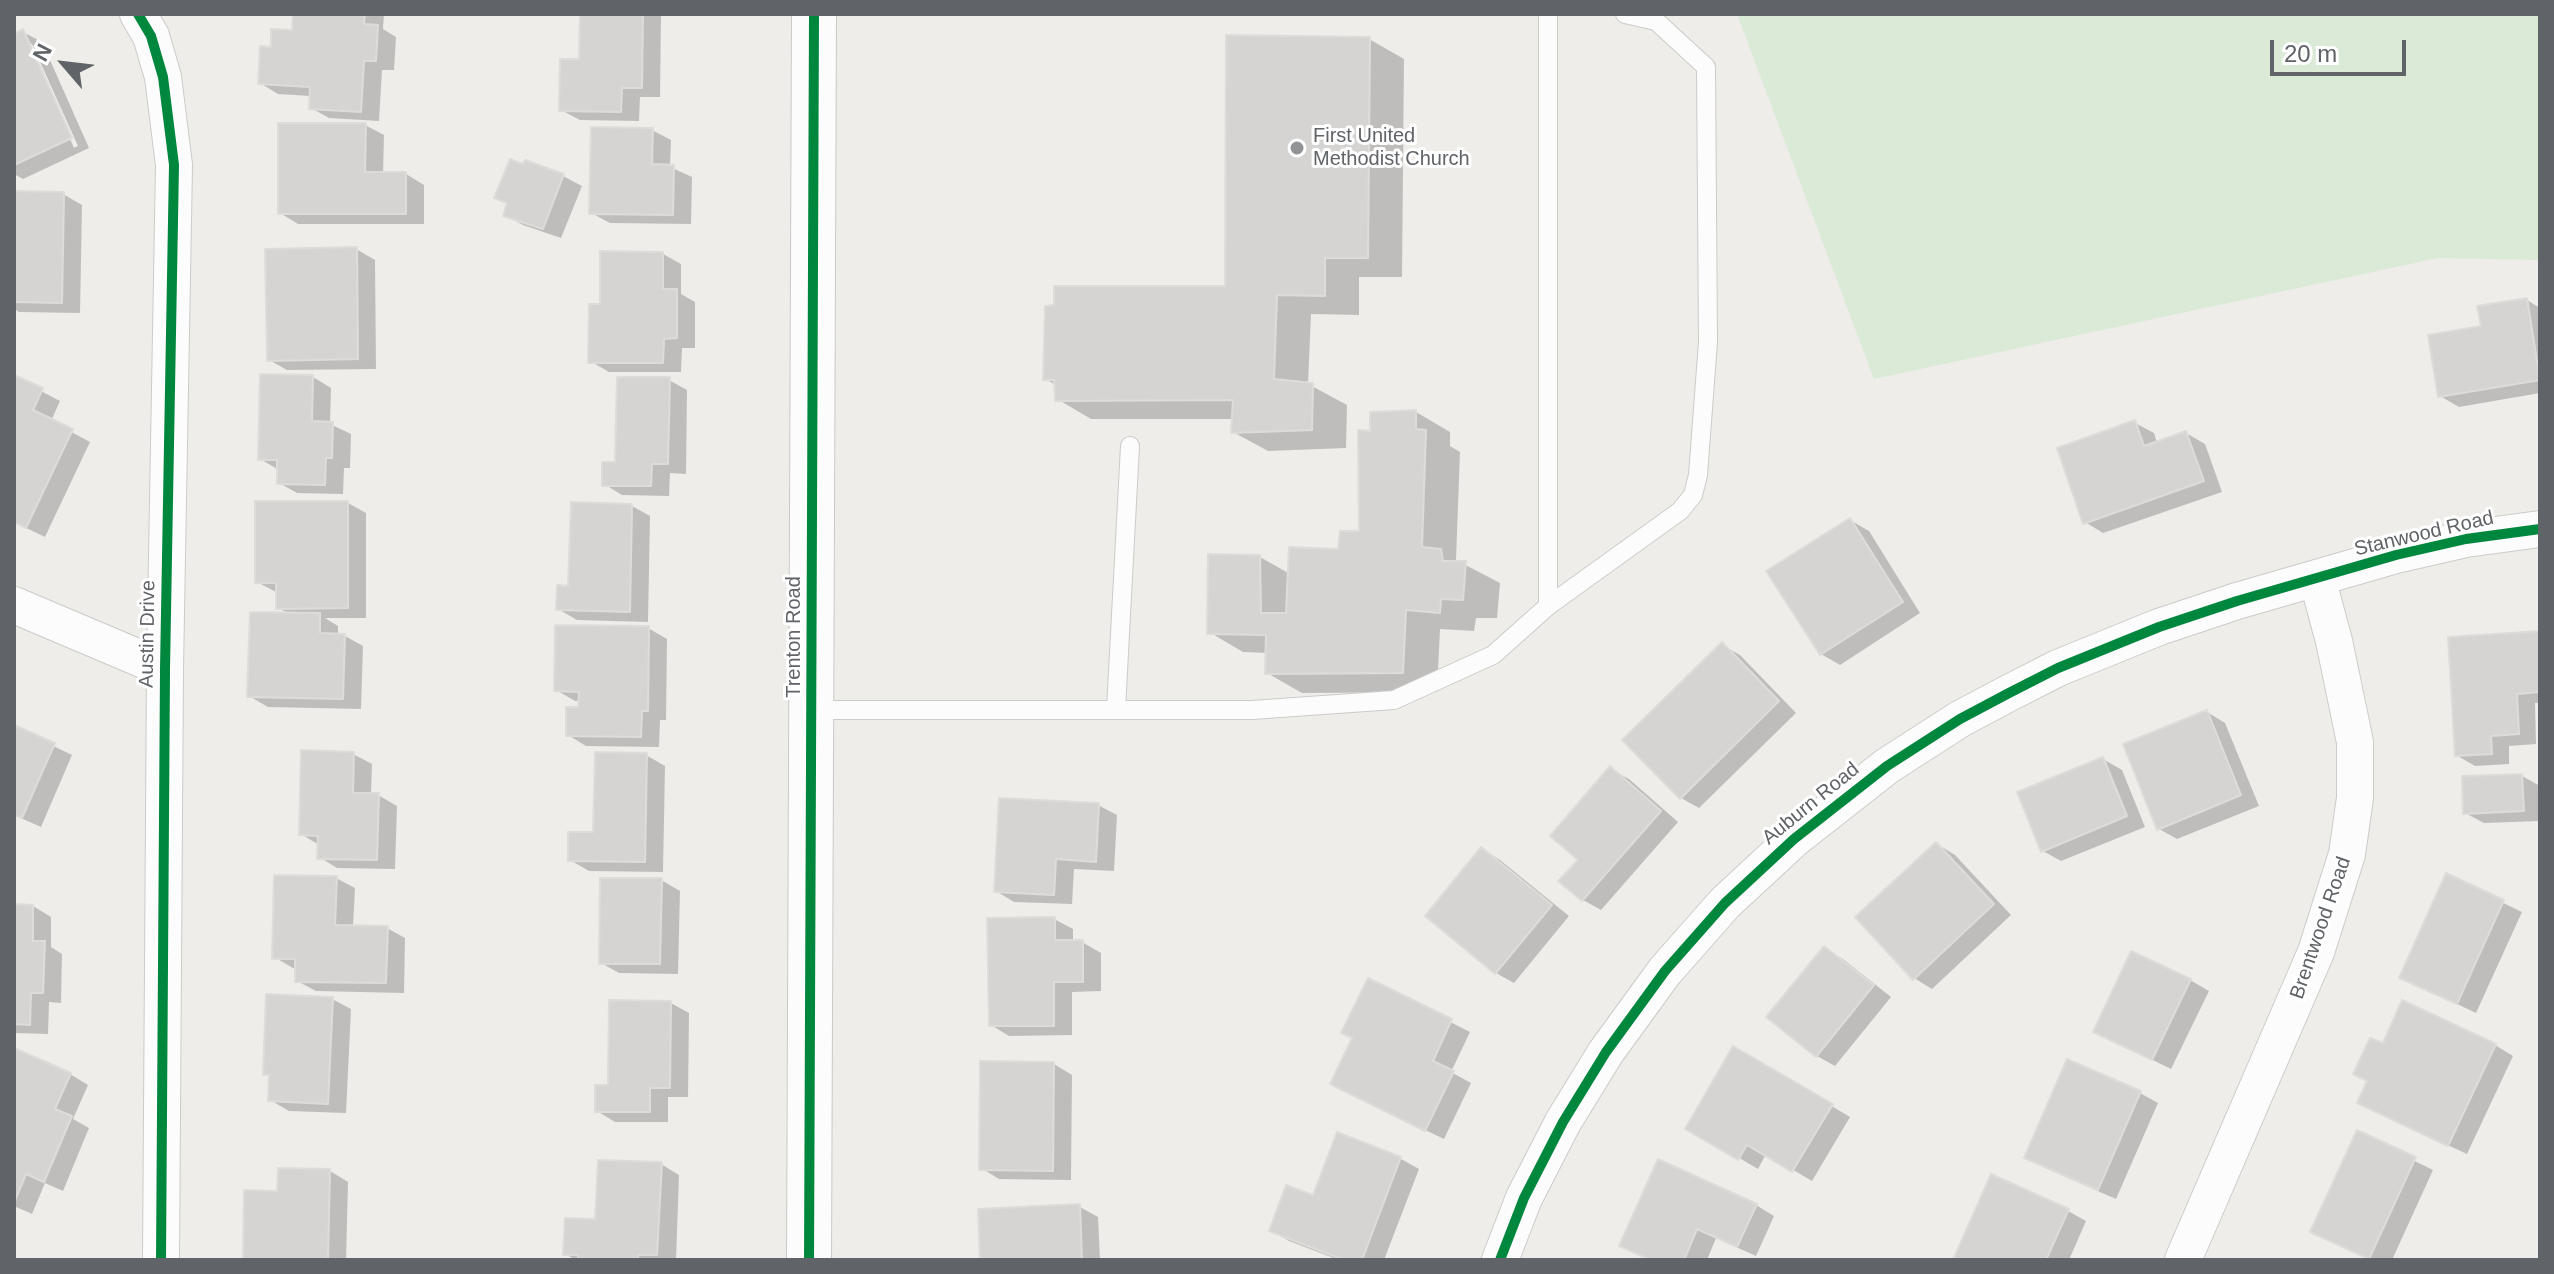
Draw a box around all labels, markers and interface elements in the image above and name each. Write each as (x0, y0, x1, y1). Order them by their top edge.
north arrow (24, 24, 104, 104)
scale bar (2274, 24, 2410, 74)
text: N (28, 40, 57, 65)
text: 20 m (2284, 40, 2337, 67)
place label: First United Methodist Church (1313, 124, 1470, 171)
marker: First United Methodist Church (1288, 139, 1306, 157)
street label: Stanwood Road (2352, 506, 2496, 562)
street label: Trenton Road (782, 576, 806, 698)
street label: Austin Drive (135, 580, 161, 688)
street label: Auburn Road (1758, 758, 1864, 850)
street label: Brentwood Road (2285, 854, 2357, 1002)

